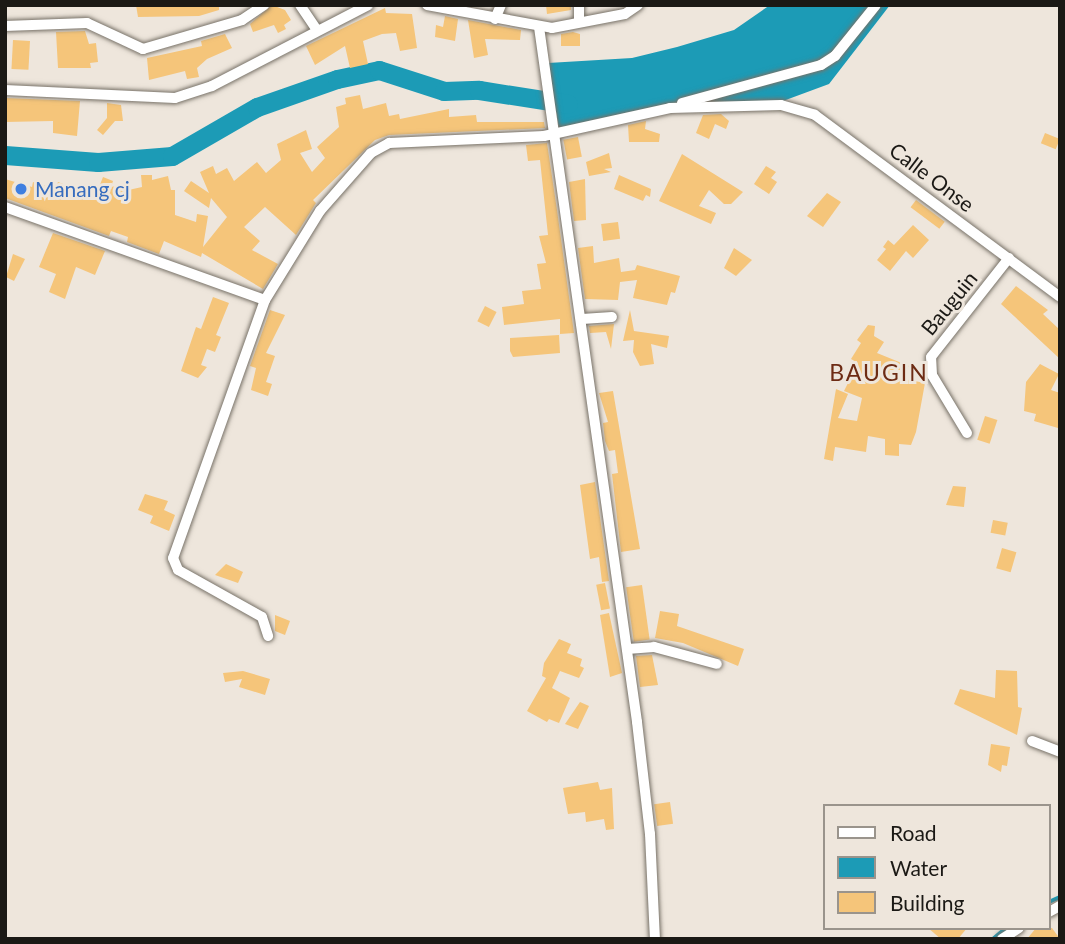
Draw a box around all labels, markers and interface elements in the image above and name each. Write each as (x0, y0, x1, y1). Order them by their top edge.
street label: Calle Onse (885, 137, 979, 217)
place label: Manang cj (35, 176, 130, 202)
marker: Manang cj (13, 181, 29, 197)
street label: Bauguin (916, 266, 982, 340)
district label: BAUGIN (830, 358, 928, 386)
legend (824, 804, 1051, 930)
text: Road (890, 820, 937, 845)
text: Water (890, 855, 947, 880)
text: Building (890, 890, 965, 915)

